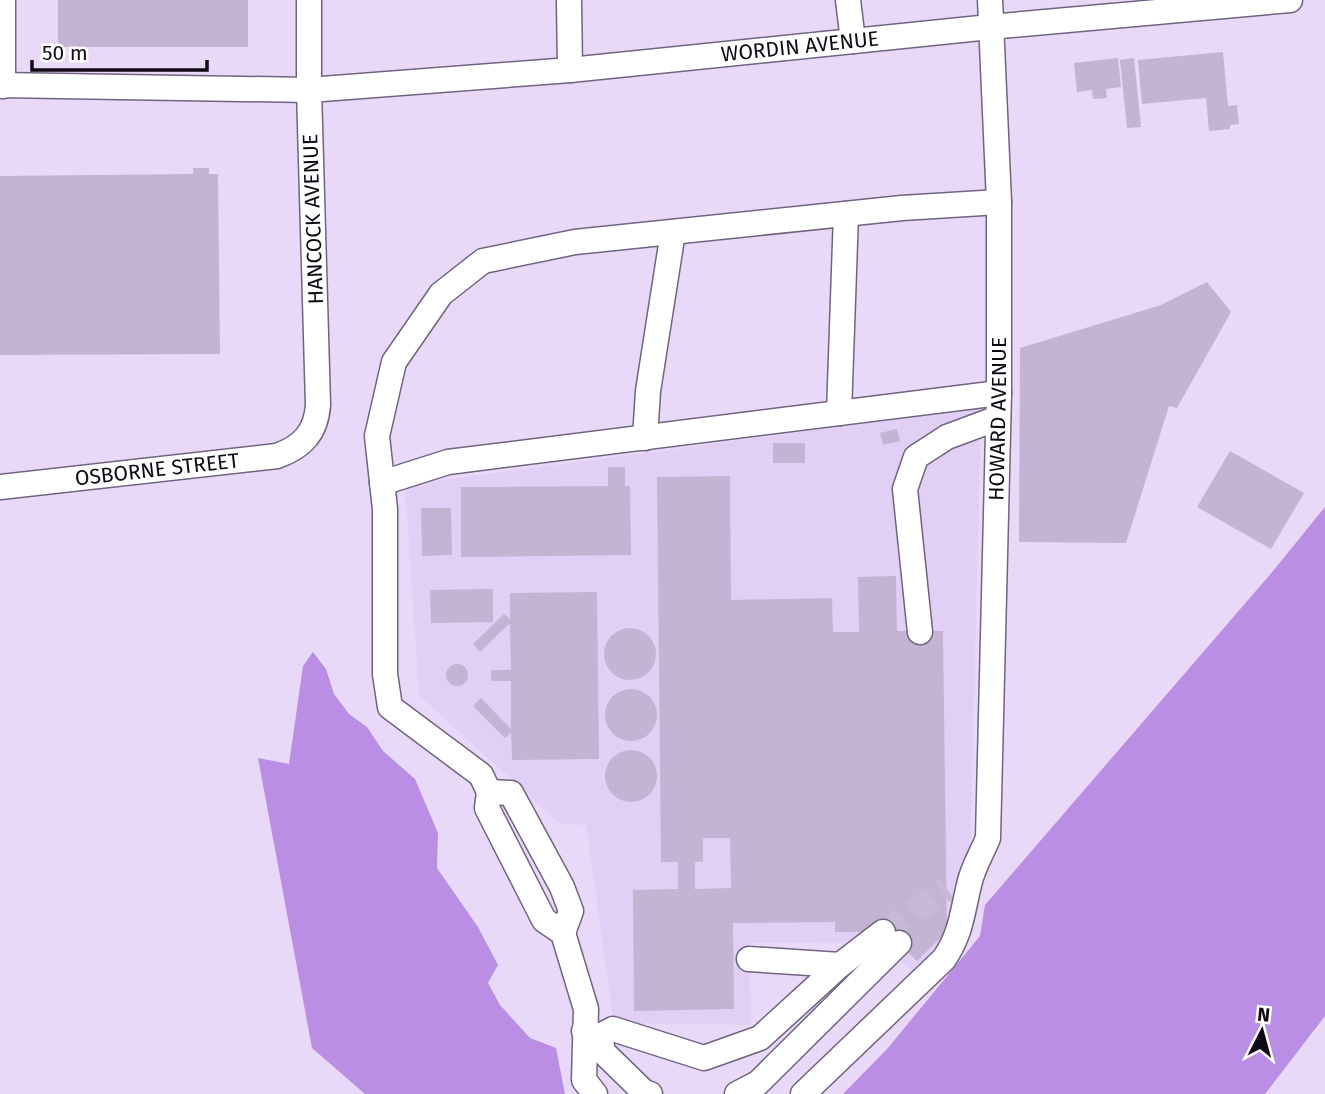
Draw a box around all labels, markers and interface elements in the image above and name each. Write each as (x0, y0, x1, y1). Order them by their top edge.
street label: WORDIN AVENUE (720, 25, 880, 67)
scale bar (32, 28, 206, 72)
text: 50 m (42, 40, 88, 66)
street label: HANCOCK AVENUE (297, 133, 329, 305)
street label: HOWARD AVENUE (983, 337, 1012, 501)
street label: OSBORNE STREET (74, 447, 241, 492)
north arrow (1227, 996, 1297, 1066)
text: N (1256, 1002, 1271, 1027)

